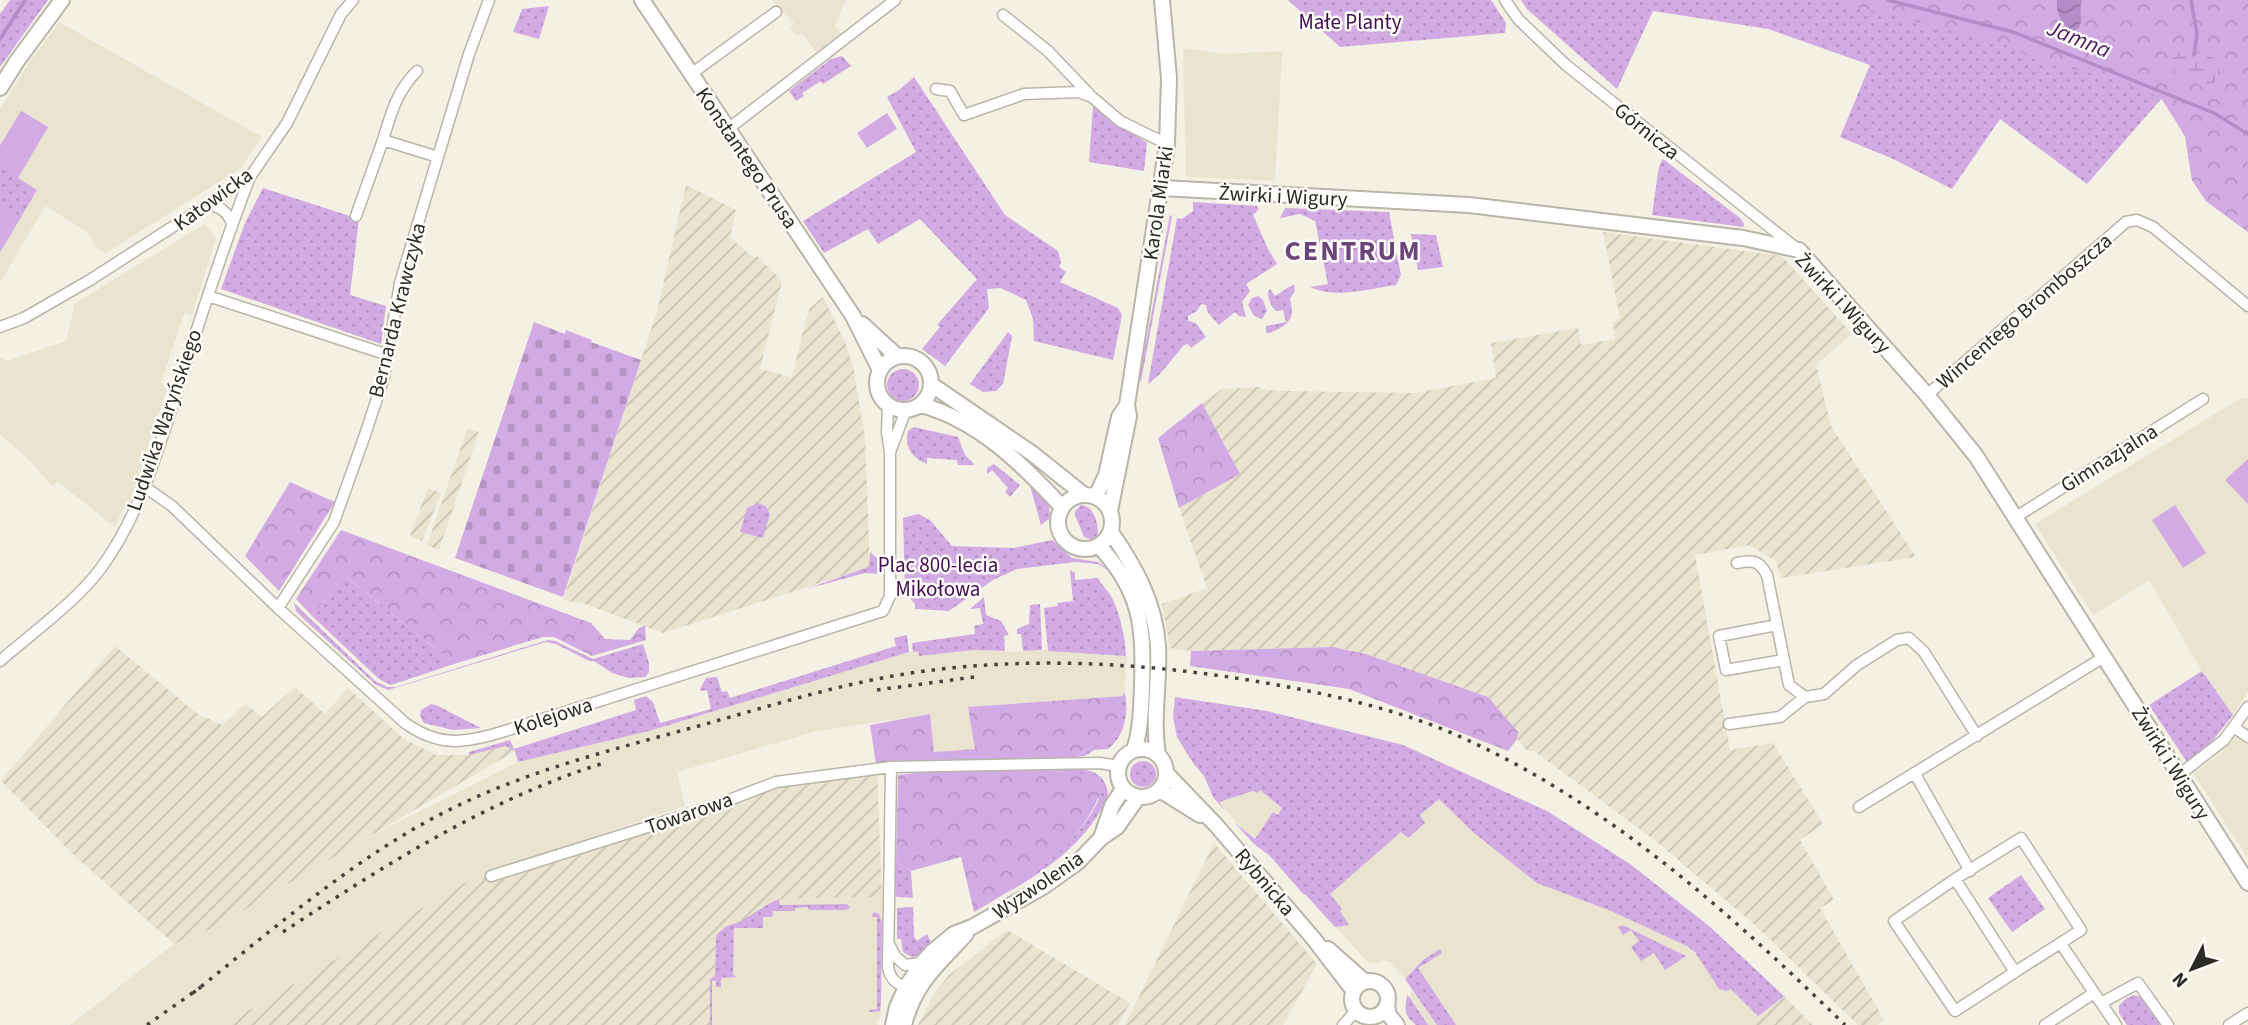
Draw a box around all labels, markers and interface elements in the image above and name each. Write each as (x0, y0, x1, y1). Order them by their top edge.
park label: Małe Planty (1299, 7, 1402, 37)
water label: Jamna (2041, 11, 2116, 67)
street label: Konstantego Prusa (688, 81, 806, 235)
street label: Górnicza (1608, 95, 1686, 167)
street label: Karola Miarki (1135, 144, 1181, 262)
street label: Katowicka (167, 160, 259, 238)
street label: Żwirki i Wigury (1218, 178, 1348, 214)
street label: Bernarda Krawczyka (361, 219, 433, 401)
street label: Wincentego Bromboszcza (1929, 226, 2119, 396)
district label: CENTRUM (1285, 231, 1421, 271)
street label: Żwirki i Wigury (1788, 246, 1898, 361)
street label: Ludwika Waryńskiego (119, 325, 209, 515)
street label: Gimnazjalna (2055, 416, 2163, 500)
park label: Plac 800-lecia Mikołowa (878, 550, 998, 604)
street label: Kolejowa (510, 689, 596, 743)
street label: Żwirki i Wigury (2124, 700, 2218, 826)
street label: Towarowa (641, 784, 737, 842)
street label: Rybnicka (1228, 842, 1302, 922)
street label: Wyzwolenia (986, 843, 1090, 927)
north arrow (2157, 934, 2227, 1004)
text: N (2166, 966, 2195, 993)

